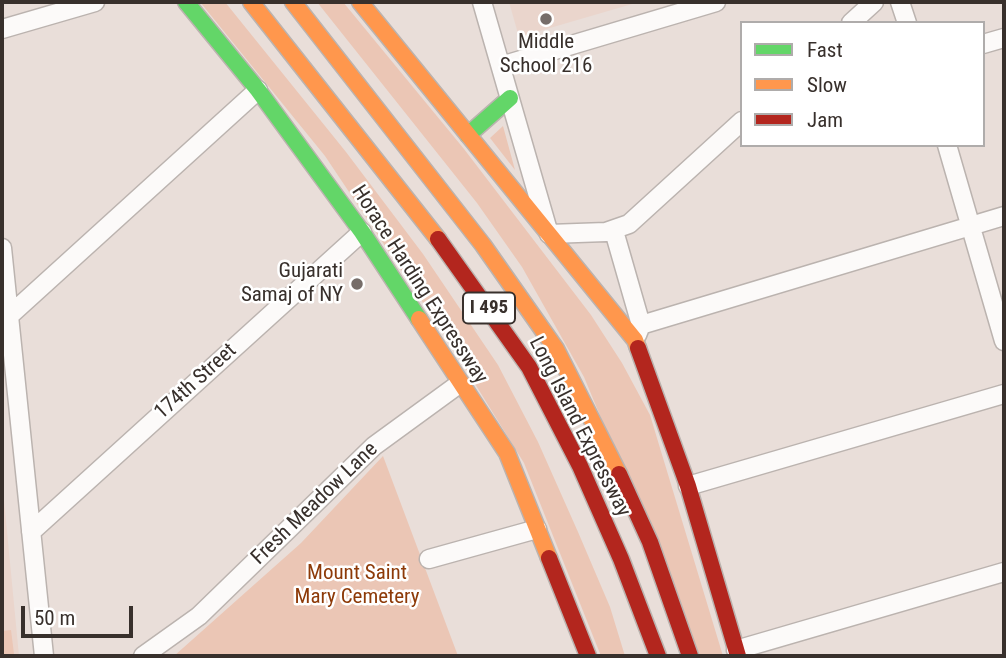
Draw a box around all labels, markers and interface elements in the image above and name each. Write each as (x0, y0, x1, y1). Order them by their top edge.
marker: Middle School 216 (538, 11, 554, 27)
legend (740, 21, 985, 147)
place label: Middle School 216 (500, 30, 592, 80)
text: Fast (807, 38, 843, 62)
text: Slow (807, 73, 847, 97)
text: Jam (807, 108, 843, 132)
street label: Horace Harding Expressway (345, 181, 493, 389)
place label: Gujarati Samaj of NY (241, 259, 343, 309)
marker: Gujarati Samaj of NY (349, 276, 365, 292)
road number: I 495 (463, 292, 515, 324)
street label: Long Island Expressway (523, 333, 635, 521)
street label: 174th Street (150, 339, 242, 425)
street label: Fresh Meadow Lane (247, 437, 383, 571)
park label: Mount Saint Mary Cemetery (295, 561, 419, 611)
scale bar (24, 592, 136, 636)
text: 50 m (34, 606, 75, 630)

